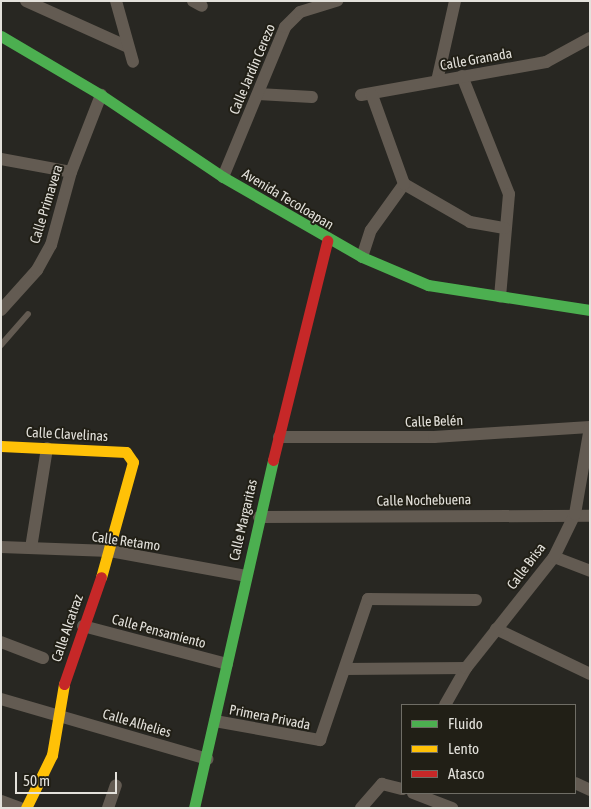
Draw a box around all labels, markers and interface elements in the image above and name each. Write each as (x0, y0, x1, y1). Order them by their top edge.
street label: Calle Jardín Cerezo (225, 21, 279, 117)
street label: Calle Granada (439, 44, 513, 74)
street label: Calle Primavera (26, 163, 66, 245)
street label: Avenida Tecoloapan (239, 165, 337, 233)
street label: Calle Belén (405, 412, 463, 430)
street label: Calle Clavelinas (26, 423, 108, 445)
street label: Calle Margaritas (225, 478, 261, 562)
street label: Calle Nochebuena (377, 491, 471, 509)
street label: Calle Retamo (91, 528, 161, 554)
street label: Calle Brisa (503, 539, 549, 593)
street label: Calle Alcatraz (48, 592, 86, 664)
street label: Calle Pensamiento (110, 610, 208, 652)
street label: Primera Privada (228, 701, 312, 733)
legend (401, 704, 576, 794)
street label: Calle Alhelies (101, 705, 173, 741)
text: Fluido (448, 715, 483, 732)
text: Lento (448, 740, 479, 757)
scale bar (18, 762, 120, 794)
text: Atasco (448, 765, 485, 782)
text: 50 m (23, 772, 50, 789)

